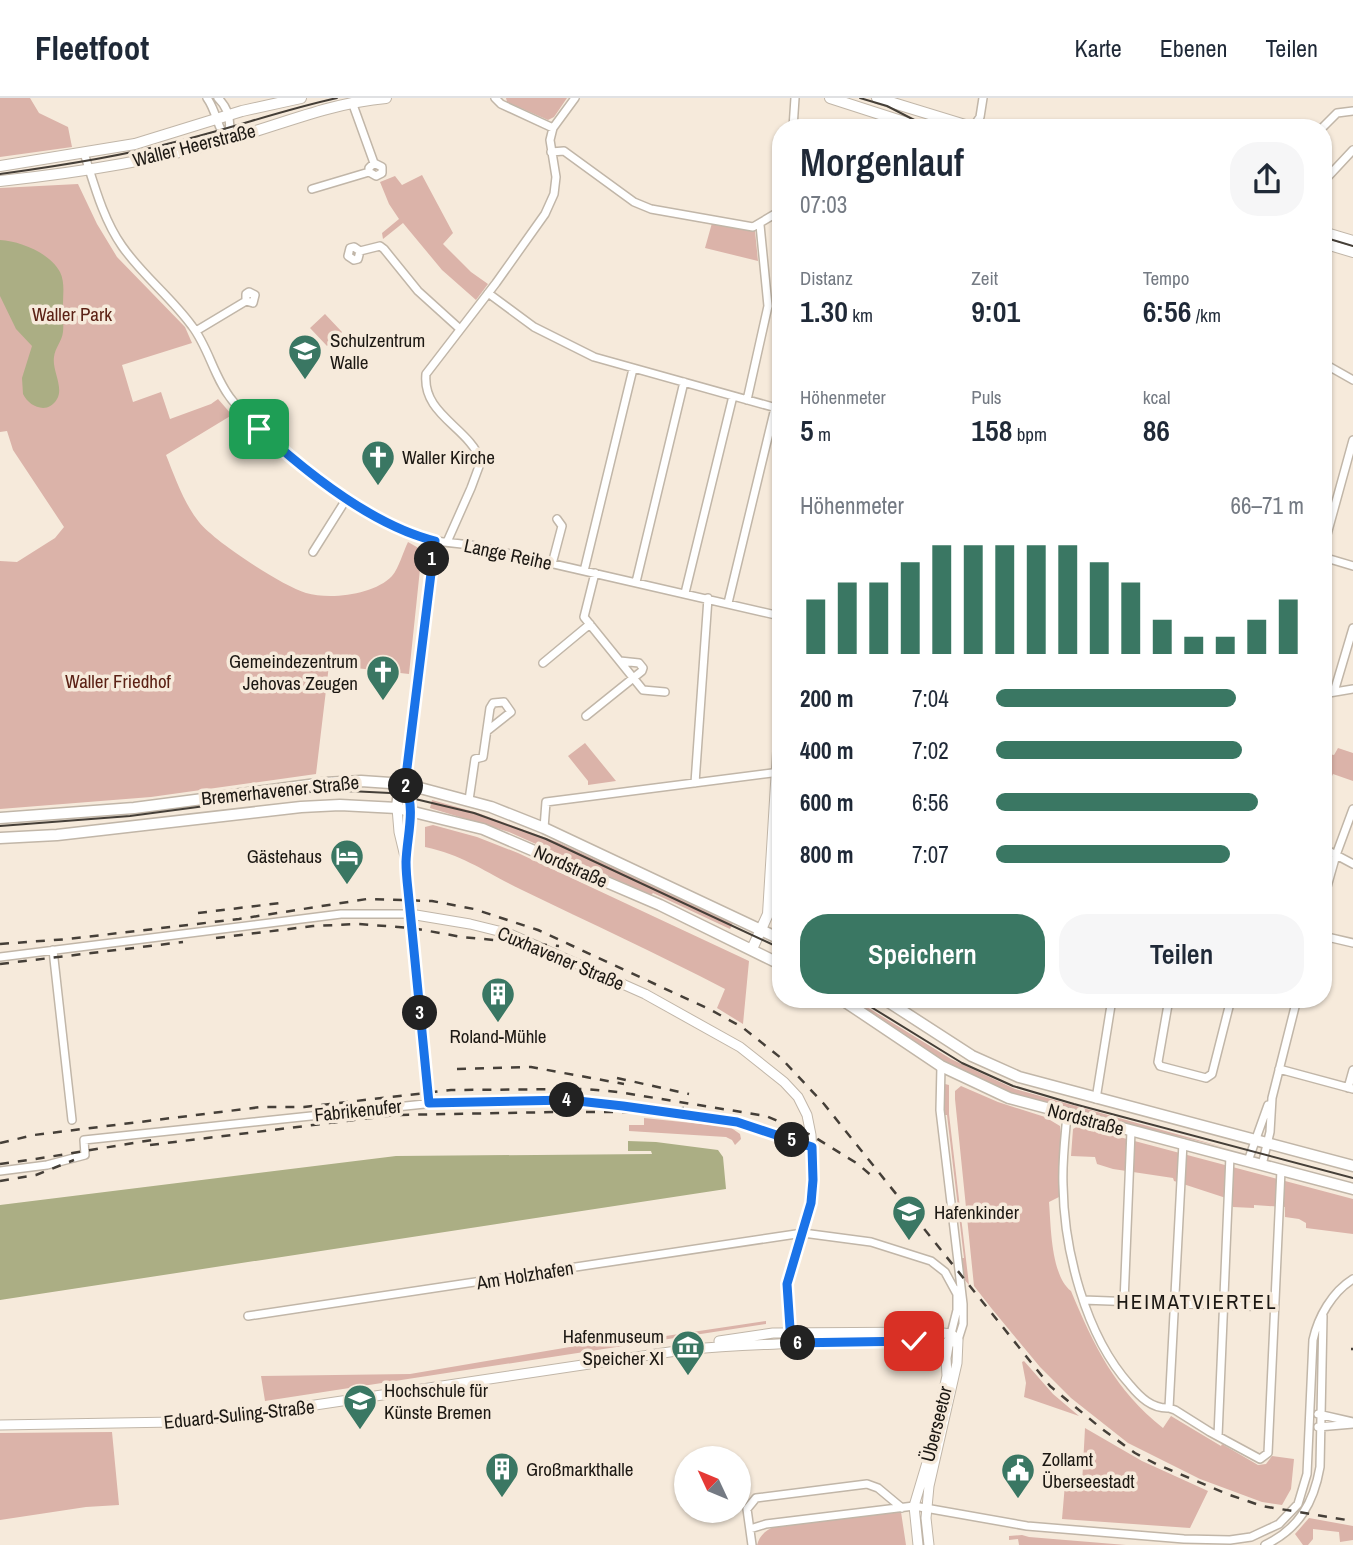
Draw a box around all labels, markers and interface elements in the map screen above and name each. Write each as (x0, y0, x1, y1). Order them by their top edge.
text: Fleetfoot (35, 26, 149, 70)
text: Karte (1075, 32, 1122, 64)
text: Ebenen (1160, 32, 1227, 64)
text: Teilen (1265, 32, 1318, 64)
street label: Waller Heerstraße (130, 117, 258, 173)
text: Morgenlauf (800, 137, 964, 188)
button: share (1230, 142, 1304, 216)
text: 07:03 (800, 189, 847, 220)
text: Distanz (800, 265, 853, 291)
text: Zeit (971, 265, 998, 291)
text: Tempo (1143, 265, 1189, 291)
text: 1.30 (800, 291, 848, 331)
text: 9:01 (971, 291, 1020, 331)
text: 6:56 (1143, 291, 1191, 331)
park label: Waller Park (32, 301, 112, 327)
text: km (848, 302, 873, 328)
text: /km (1191, 302, 1221, 328)
place label: Schulzentrum Walle (330, 327, 425, 375)
school or university icon: Schulzentrum Walle (286, 332, 324, 381)
text: Höhenmeter (800, 384, 886, 410)
text: Puls (971, 384, 1002, 410)
text: kcal (1143, 384, 1170, 410)
pin (229, 399, 289, 459)
icon: arrive (240, 410, 278, 448)
text: 5 (800, 410, 814, 450)
text: 158 (971, 410, 1012, 450)
text: 86 (1143, 410, 1170, 450)
text: m (814, 421, 831, 447)
text: bpm (1012, 421, 1047, 447)
church icon: Waller Kirche (359, 438, 397, 487)
place label: Waller Kirche (402, 444, 495, 470)
text: Höhenmeter (800, 490, 904, 521)
text: 66–71 m (1231, 490, 1304, 521)
street label: Lange Reihe (462, 532, 554, 576)
pin: 1 (414, 542, 450, 576)
text: 1 (427, 545, 436, 571)
place label: Gemeindezentrum Jehovas Zeugen (229, 648, 358, 696)
church icon: Gemeindezentrum Jehovas Zeugen (364, 653, 402, 702)
park label: Waller Friedhof (65, 668, 172, 694)
text: 200 m (800, 683, 853, 714)
text: 7:04 (912, 683, 949, 714)
text: 400 m (800, 735, 853, 766)
text: 7:02 (912, 735, 949, 766)
pin: 2 (388, 768, 424, 804)
street label: Bremerhavener Straße (200, 769, 360, 811)
text: 2 (401, 772, 410, 798)
text: 600 m (800, 787, 853, 818)
text: 6:56 (912, 787, 949, 818)
hotel icon: Gästehaus (328, 837, 366, 886)
street label: Nordstraße (530, 838, 612, 894)
text: 800 m (800, 839, 853, 870)
text: 7:07 (912, 839, 949, 870)
place label: Gästehaus (247, 843, 322, 869)
button: Speichern (800, 914, 1045, 994)
button: Teilen (1059, 914, 1304, 994)
street label: Cuxhavener Straße (494, 920, 628, 996)
building icon: Roland-Mühle (479, 975, 517, 1024)
pin: 3 (402, 996, 438, 1030)
text: 3 (415, 999, 424, 1025)
place label: Roland-Mühle (450, 1023, 546, 1049)
pin: 4 (550, 1082, 584, 1118)
text: 4 (562, 1086, 571, 1112)
street label: Fabrikenufer (313, 1092, 404, 1128)
street label: Nordstraße (1045, 1096, 1127, 1142)
pin: 5 (774, 1122, 810, 1158)
text: 5 (787, 1126, 796, 1152)
school or university icon: Hafenkinder (890, 1193, 928, 1242)
place label: Hafenkinder (934, 1199, 1020, 1225)
street label: Am Holzhafen (474, 1255, 575, 1296)
district label: HEIMATVIERTEL (1116, 1287, 1278, 1316)
pin (884, 1311, 944, 1371)
icon: check (895, 1322, 933, 1360)
place label: Hafenmuseum Speicher XI (563, 1323, 664, 1371)
pin: 6 (780, 1326, 816, 1360)
museum icon: Hafenmuseum Speicher XI (669, 1328, 707, 1377)
text: 6 (793, 1329, 802, 1355)
place label: Hochschule für Künste Bremen (384, 1377, 491, 1425)
school or university icon: Hochschule für Künste Bremen (341, 1382, 379, 1431)
street label: Überseetor (914, 1383, 958, 1465)
street label: Eduard-Suling-Straße (162, 1393, 316, 1435)
north arrow (674, 1446, 751, 1522)
map controls (674, 1446, 751, 1523)
place label: Zollamt Überseestadt (1042, 1446, 1135, 1494)
building icon: Großmarkthalle (483, 1450, 521, 1499)
public building icon: Zollamt Überseestadt (999, 1451, 1037, 1500)
place label: Großmarkthalle (526, 1456, 633, 1482)

